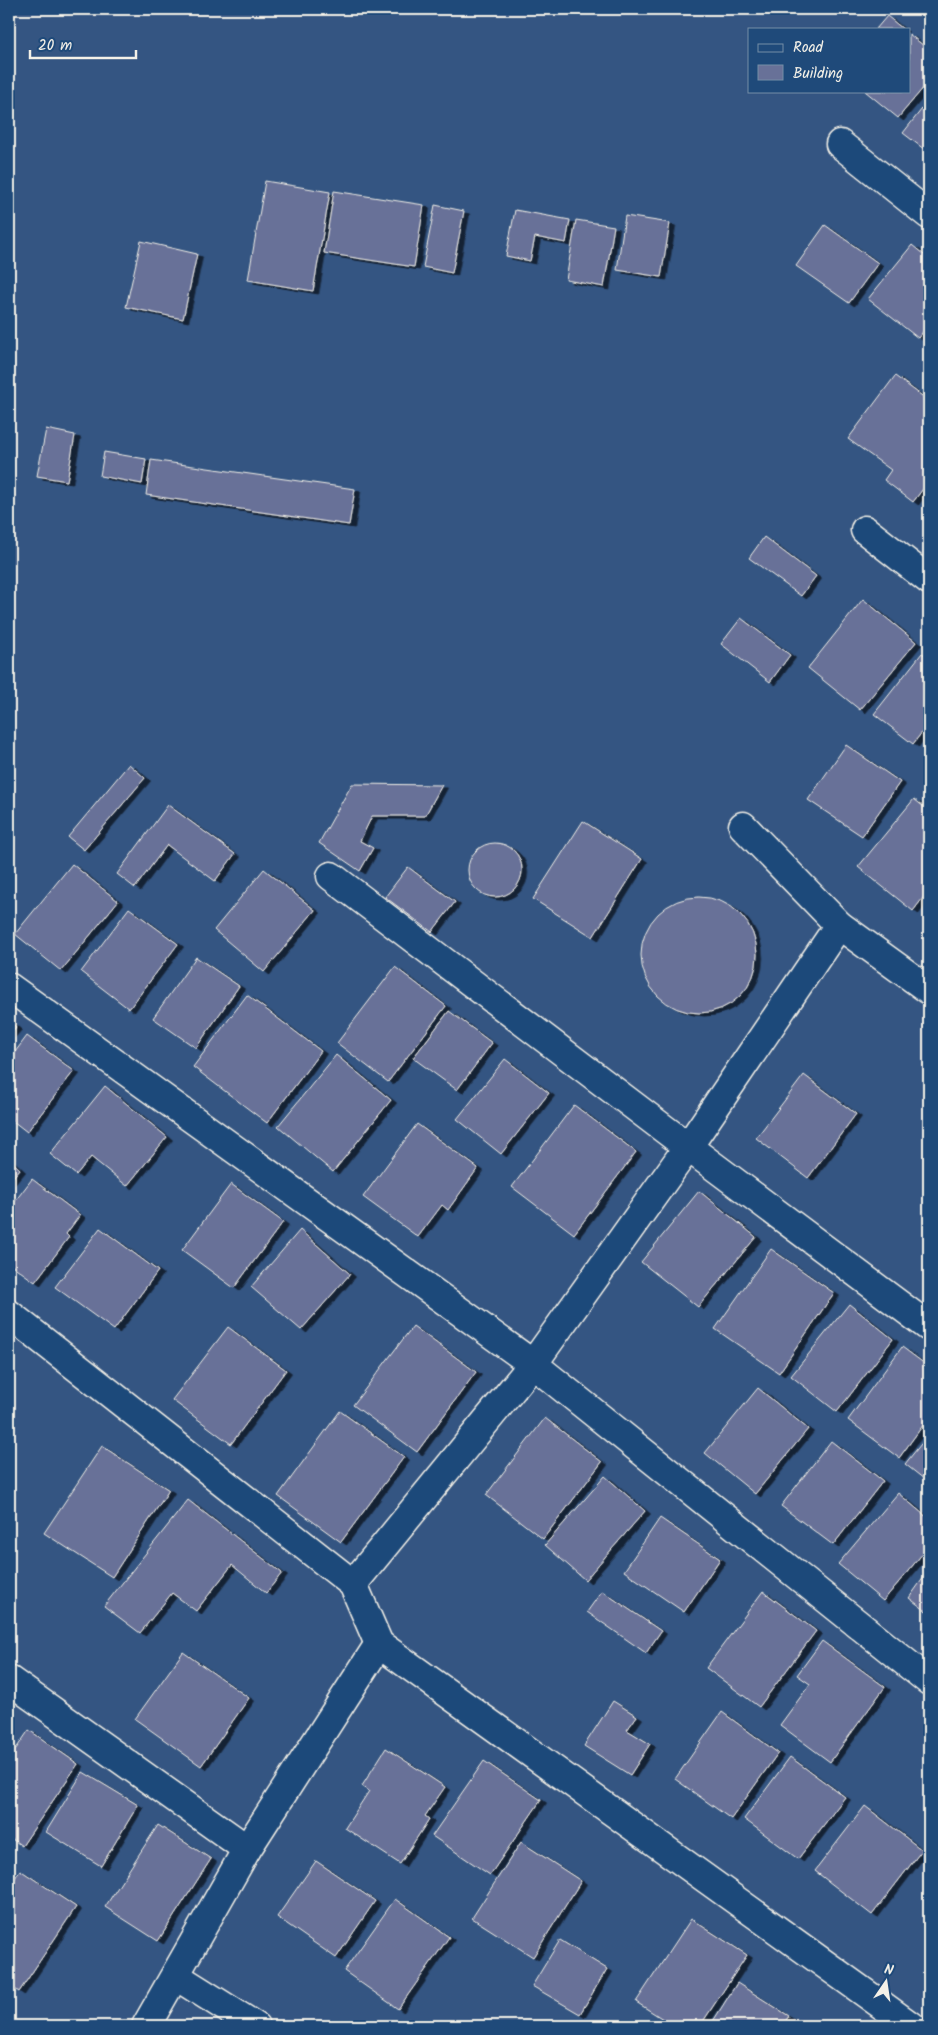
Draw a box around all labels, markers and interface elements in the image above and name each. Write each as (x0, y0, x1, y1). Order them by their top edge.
scale bar (30, 28, 136, 60)
legend (748, 28, 910, 92)
text: 20 m (38, 34, 72, 58)
text: Road (793, 36, 824, 60)
text: Building (793, 62, 843, 86)
north arrow (860, 1958, 910, 2008)
text: N (882, 1959, 896, 1982)

